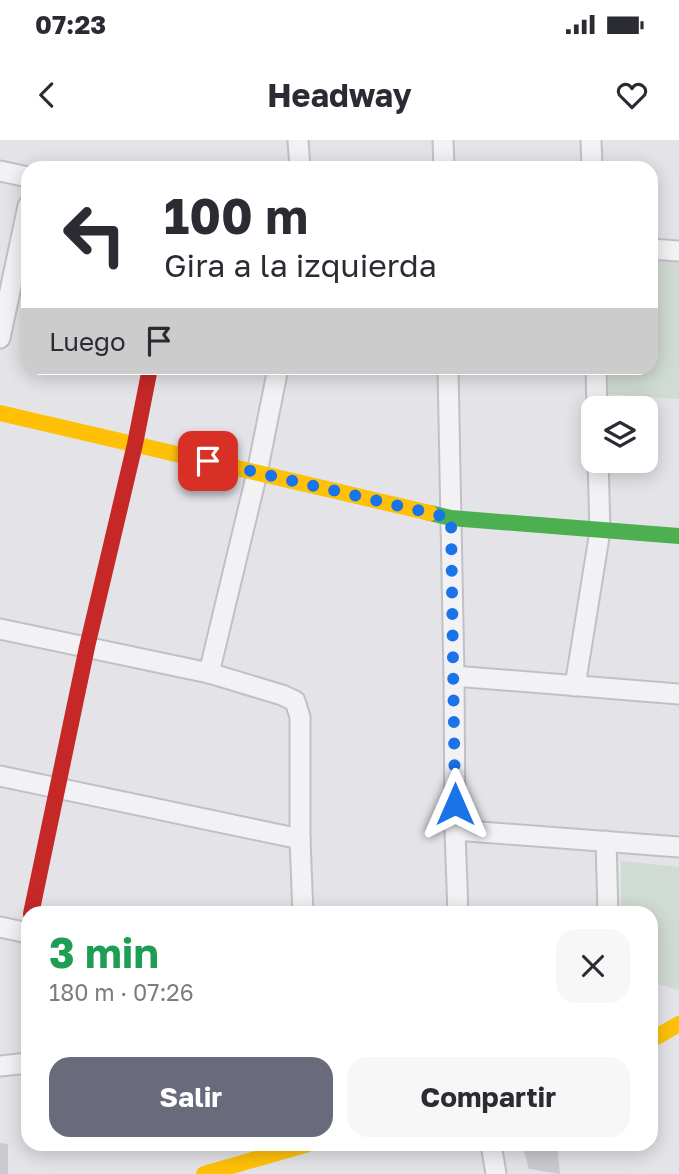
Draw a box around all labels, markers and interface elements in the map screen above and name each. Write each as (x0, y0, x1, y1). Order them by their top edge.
text: 07:23 (35, 9, 106, 40)
icon: back (28, 76, 66, 114)
text: Headway (267, 76, 412, 114)
icon: heart (613, 76, 651, 114)
text: 100 m (164, 186, 308, 245)
icon: left (49, 189, 140, 280)
text: Gira a la izquierda (164, 246, 437, 284)
icon: arrive (140, 322, 178, 360)
text: Luego (49, 326, 126, 357)
map controls (581, 396, 658, 473)
button: layers (581, 396, 658, 473)
pin (178, 431, 238, 491)
icon: arrive (189, 442, 227, 480)
position arrow (418, 767, 492, 841)
text: 3 min (49, 927, 159, 977)
button: close (556, 929, 630, 1003)
text: 180 m · 07:26 (49, 978, 194, 1006)
button: Salir (49, 1057, 333, 1137)
button: Compartir (347, 1057, 630, 1137)

